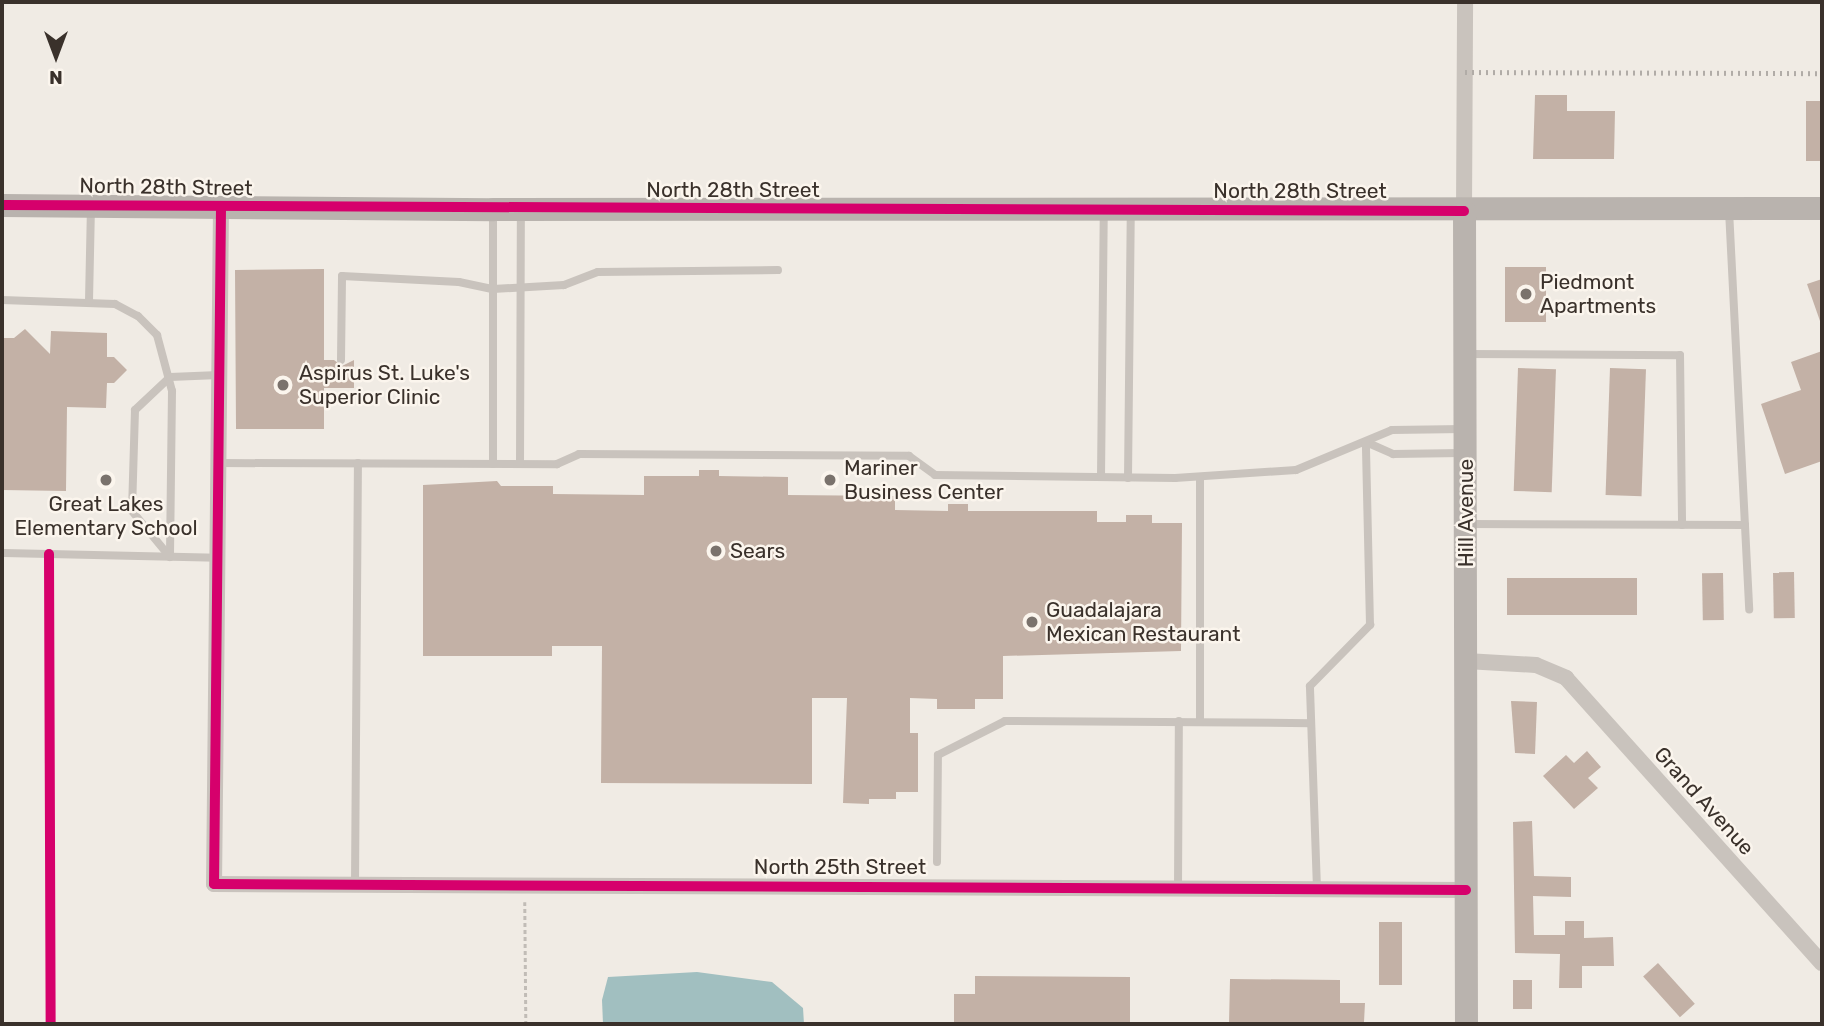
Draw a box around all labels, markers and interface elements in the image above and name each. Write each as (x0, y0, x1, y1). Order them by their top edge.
north arrow (21, 21, 91, 91)
text: N (49, 66, 63, 89)
street label: North 28th Street (79, 173, 253, 201)
street label: North 28th Street (646, 177, 820, 203)
street label: North 28th Street (1213, 178, 1387, 204)
place label: Piedmont Apartments (1540, 269, 1656, 319)
marker: Piedmont Apartments (1518, 286, 1534, 302)
place label: Aspirus St. Luke's Superior Clinic (299, 360, 470, 410)
marker: Aspirus St. Luke's Superior Clinic (273, 375, 293, 395)
place label: Mariner Business Center (844, 455, 1004, 505)
street label: Hill Avenue (1453, 459, 1479, 567)
marker: Great Lakes Elementary School (98, 472, 114, 488)
marker: Mariner Business Center (822, 472, 838, 488)
place label: Great Lakes Elementary School (14, 491, 198, 541)
place label: Sears (730, 538, 785, 564)
marker: Sears (708, 543, 724, 559)
place label: Guadalajara Mexican Restaurant (1046, 597, 1240, 647)
marker: Guadalajara Mexican Restaurant (1024, 614, 1040, 630)
street label: Grand Avenue (1649, 741, 1759, 861)
street label: North 25th Street (754, 854, 926, 880)

